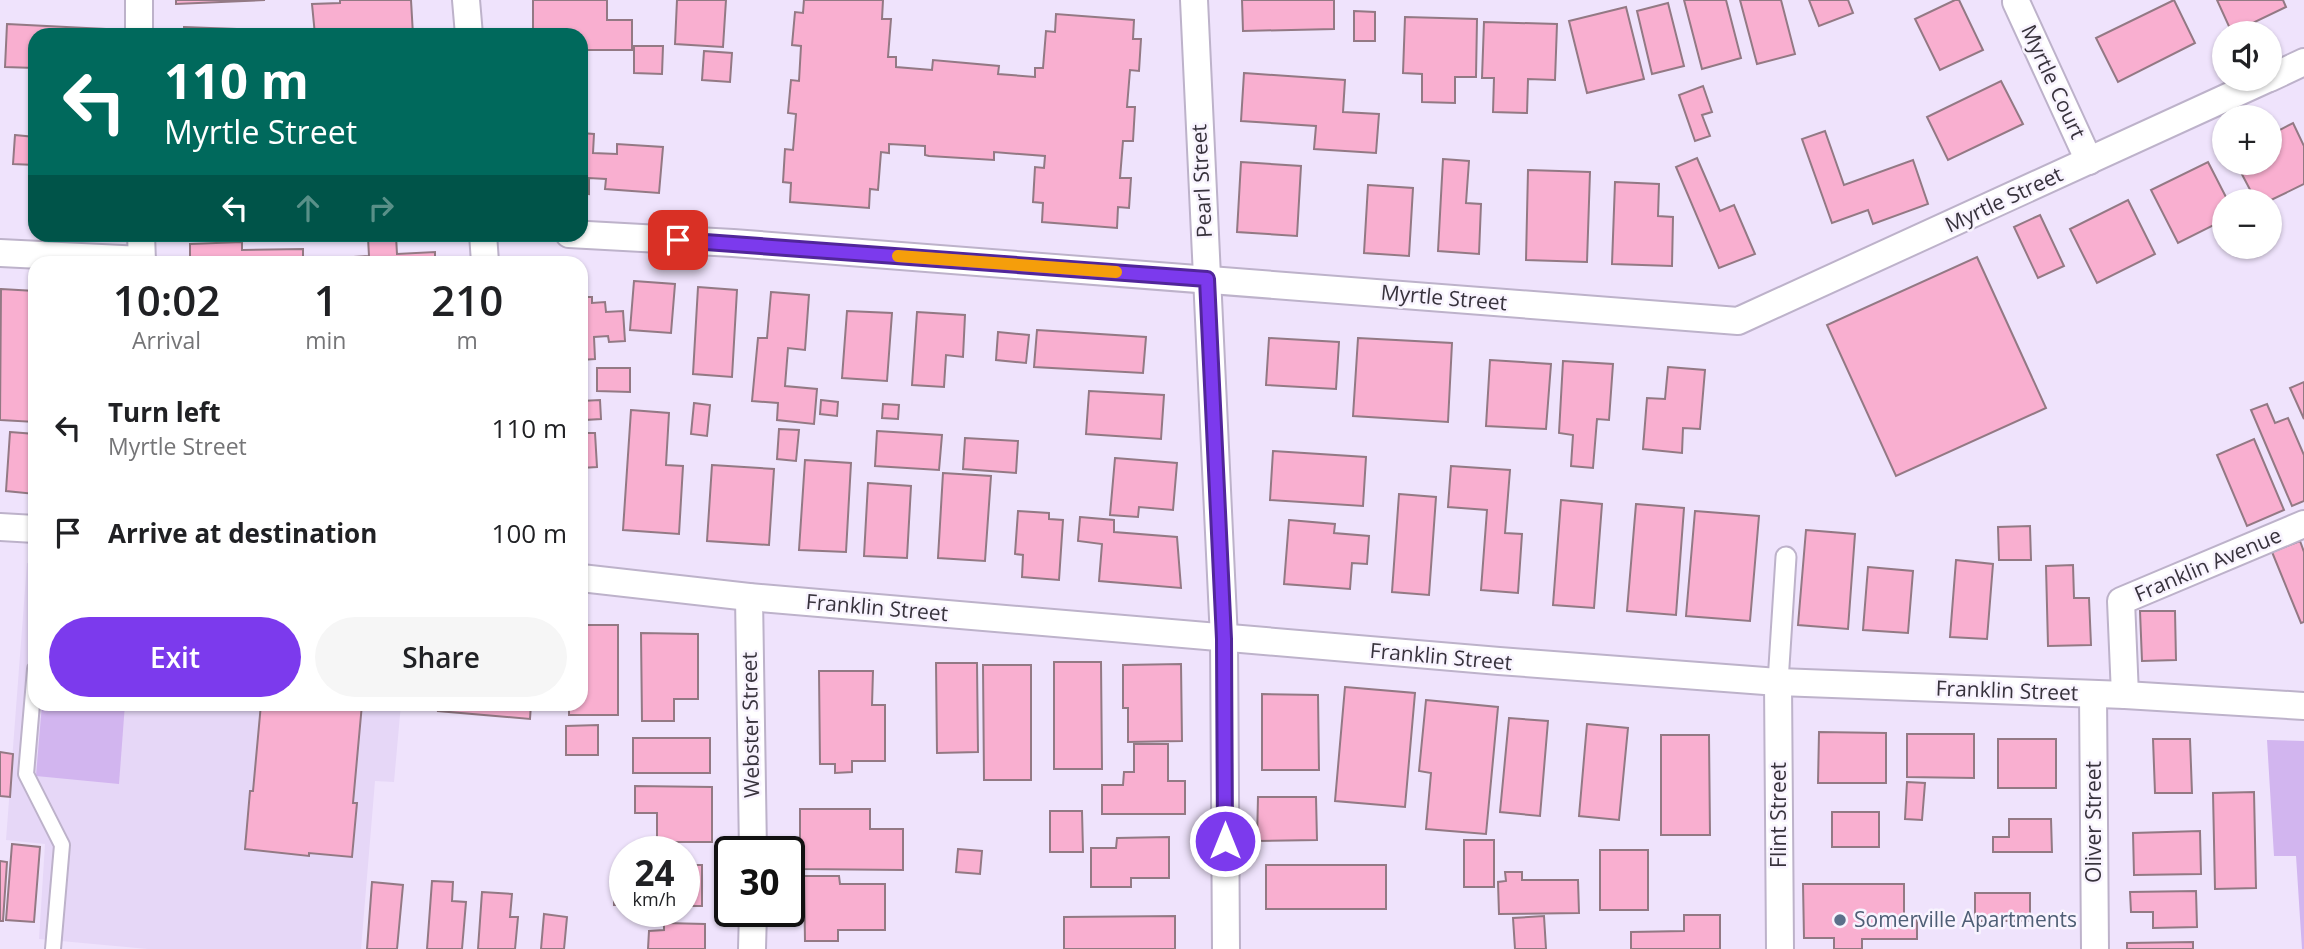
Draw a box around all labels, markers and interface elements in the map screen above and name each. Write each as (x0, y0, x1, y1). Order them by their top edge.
street label: Myrtle Court (2015, 20, 2093, 143)
map controls (2212, 21, 2282, 259)
button: sound (2212, 21, 2282, 91)
text: 110 m (164, 47, 309, 113)
icon: left (49, 56, 140, 147)
button: + (2212, 105, 2282, 175)
text: Myrtle Street (164, 110, 357, 153)
street label: Pearl Street (1184, 123, 1218, 239)
street label: Myrtle Street (1940, 160, 2067, 239)
icon: left (216, 189, 254, 227)
icon: ahead (289, 189, 327, 227)
icon: right (362, 189, 400, 227)
button: − (2212, 189, 2282, 259)
pin (648, 210, 708, 270)
icon: arrive (659, 221, 697, 259)
text: 10:02 (113, 271, 220, 328)
text: 1 (314, 271, 338, 328)
text: 210 (431, 271, 503, 328)
street label: Myrtle Street (1380, 278, 1508, 316)
text: Arrival (132, 324, 201, 356)
text: min (305, 324, 346, 356)
text: m (457, 324, 478, 356)
text: Turn left (108, 394, 220, 430)
icon: left (49, 409, 87, 447)
text: 110 m (492, 410, 567, 446)
text: Myrtle Street (108, 430, 247, 462)
icon: arrive (49, 514, 87, 552)
text: Arrive at destination (108, 515, 377, 551)
text: 100 m (492, 515, 567, 551)
street label: Franklin Avenue (2130, 521, 2285, 608)
street label: Franklin Street (805, 587, 949, 627)
button: Exit (49, 617, 301, 697)
button: Share (315, 617, 567, 697)
street label: Franklin Street (1369, 636, 1513, 676)
street label: Webster Street (735, 652, 765, 798)
street label: Franklin Street (1935, 674, 2079, 706)
street label: Oliver Street (2079, 761, 2107, 883)
street label: Flint Street (1764, 762, 1792, 868)
position arrow (1188, 804, 1262, 878)
speed limit sign: 30 (714, 836, 805, 927)
text: 24 (634, 849, 675, 896)
text: km/h (633, 887, 676, 911)
place label: Somerville Apartments (1854, 905, 2077, 933)
marker: Somerville Apartments (1832, 912, 1848, 928)

